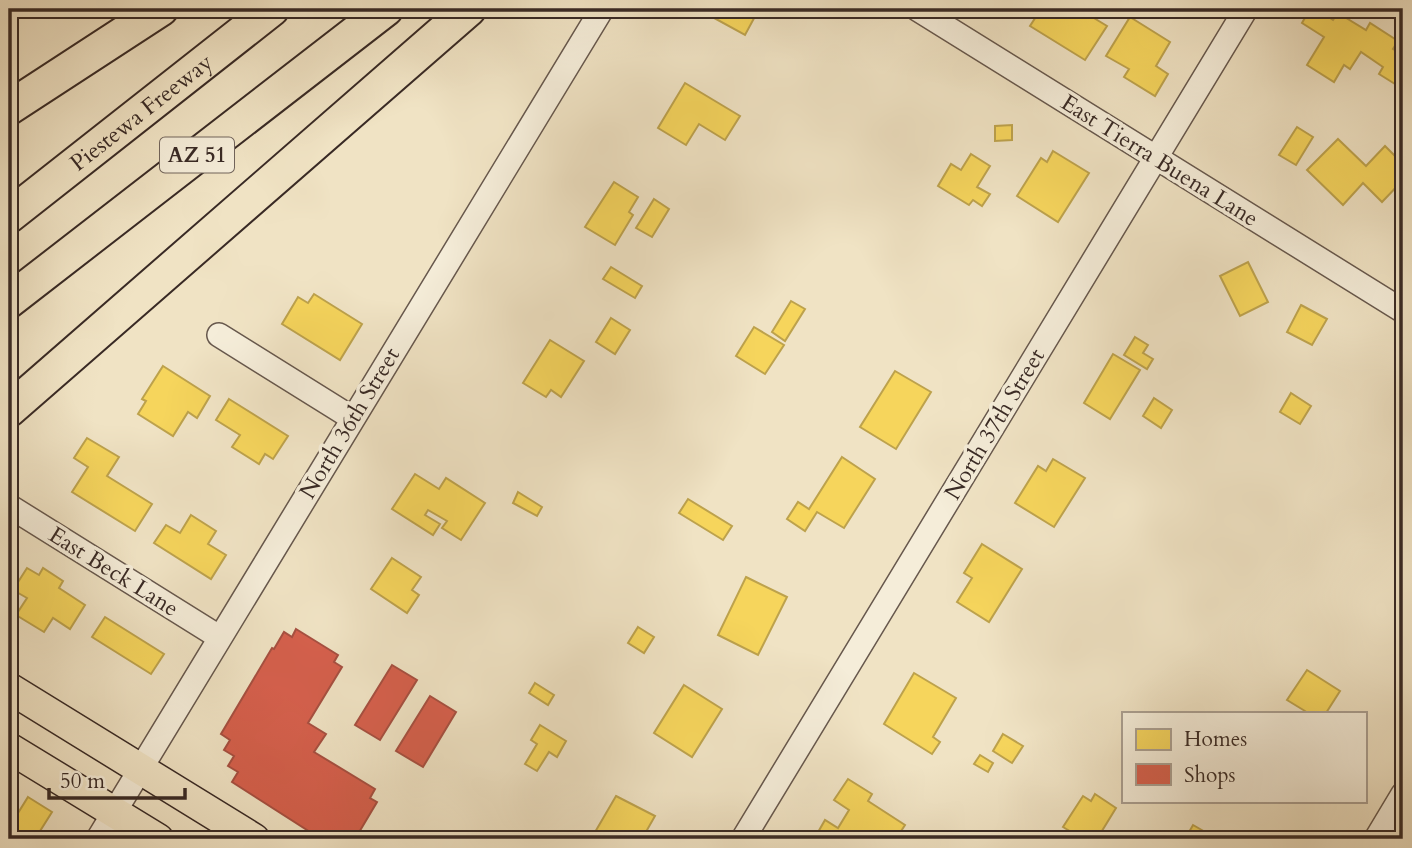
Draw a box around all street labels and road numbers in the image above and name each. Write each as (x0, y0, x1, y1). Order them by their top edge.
street label: Piestewa Freeway (64, 47, 219, 178)
street label: East Tierra Buena Lane (1055, 87, 1264, 234)
road number: AZ 51 (160, 138, 234, 172)
street label: North 36th Street (292, 342, 407, 505)
street label: North 37th Street (937, 343, 1052, 506)
street label: East Beck Lane (43, 519, 185, 624)

